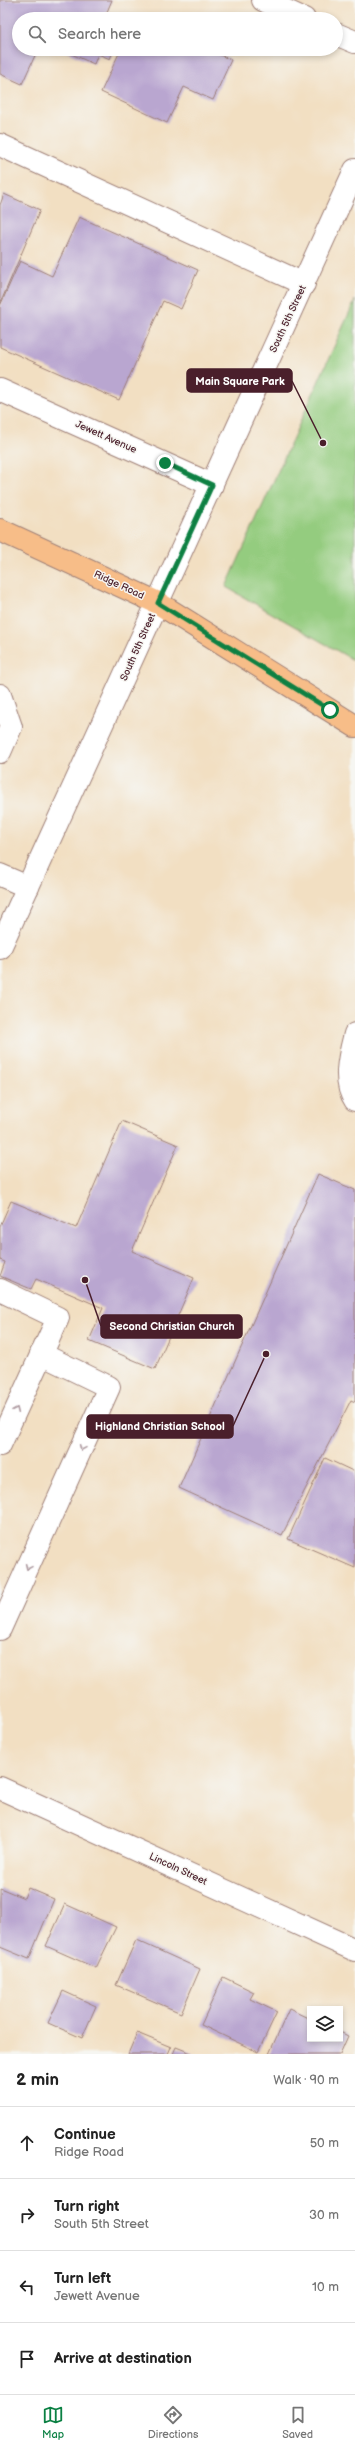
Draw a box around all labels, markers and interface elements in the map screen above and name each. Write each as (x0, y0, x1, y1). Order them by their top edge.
search box (12, 12, 343, 56)
icon: search (26, 23, 48, 45)
text: Search here (58, 25, 141, 44)
street label: South 5th Street (267, 283, 309, 355)
callout: Main Square Park (187, 369, 292, 392)
text: Main Square Park (195, 375, 285, 388)
street label: Jewett Avenue (73, 418, 139, 456)
route end (156, 454, 174, 472)
street label: Ridge Road (92, 568, 146, 602)
street label: South 5th Street (118, 611, 158, 683)
route start (321, 701, 339, 719)
callout: Second Christian Church (101, 1315, 242, 1338)
text: Second Christian Church (109, 1320, 235, 1333)
one-way arrow (11, 1406, 19, 1414)
callout: Highland Christian School (87, 1415, 233, 1438)
text: Highland Christian School (95, 1420, 225, 1433)
one-way arrow (78, 1445, 86, 1452)
one-way arrow (25, 1562, 33, 1570)
street label: Lincoln Street (147, 1850, 209, 1888)
map controls (307, 2006, 343, 2042)
button: layers (307, 2006, 343, 2042)
text: 2 min (16, 2070, 59, 2090)
text: Walk · 90 m (273, 2072, 339, 2088)
text: Continue (54, 2125, 116, 2144)
icon: ahead (16, 2132, 38, 2154)
text: 50 m (310, 2135, 339, 2151)
text: Ridge Road (54, 2144, 124, 2160)
text: Turn right (54, 2197, 119, 2216)
icon: right (16, 2204, 38, 2226)
text: 30 m (309, 2207, 339, 2223)
text: South 5th Street (54, 2216, 149, 2232)
text: Turn left (54, 2269, 111, 2288)
icon: left (16, 2276, 38, 2298)
text: 10 m (312, 2279, 339, 2295)
text: Jewett Avenue (54, 2288, 140, 2304)
icon: arrive (16, 2348, 38, 2370)
text: Arrive at destination (54, 2349, 192, 2368)
tab: Map (42, 2404, 64, 2441)
tab: Directions (148, 2404, 198, 2441)
tab: Saved (282, 2404, 313, 2441)

